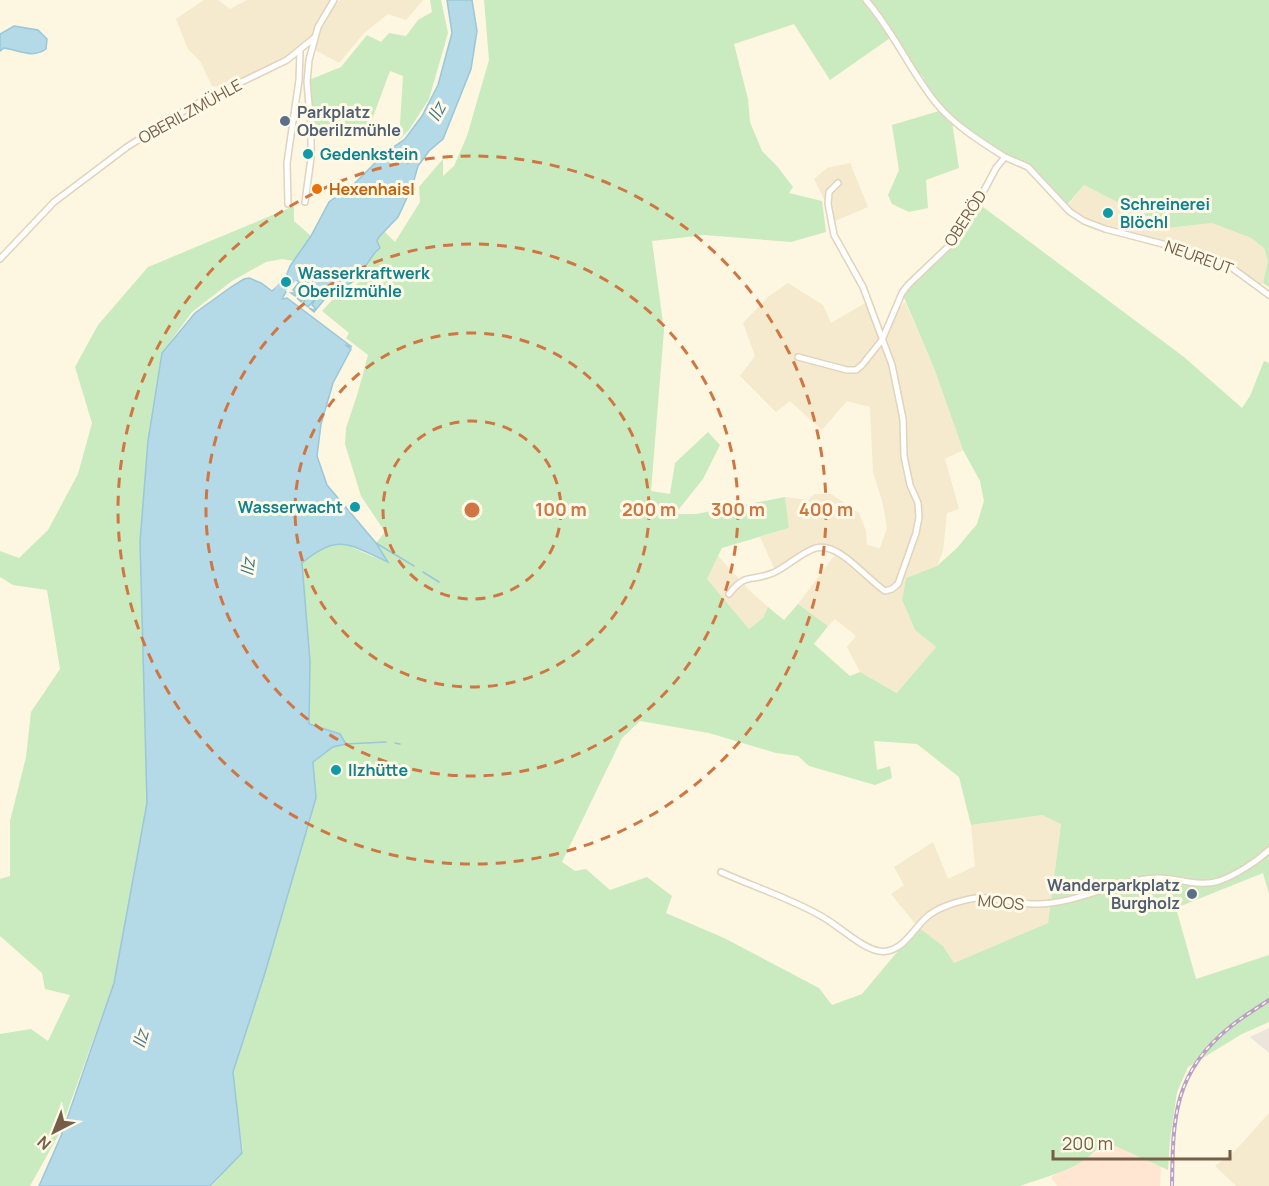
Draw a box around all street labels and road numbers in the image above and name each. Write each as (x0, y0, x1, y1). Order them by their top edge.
street label: OBERILZMÜHLE (134, 73, 246, 149)
street label: OBERÖD (939, 185, 991, 250)
street label: NEUREUT (1162, 234, 1237, 280)
street label: MOOS (977, 889, 1025, 915)

